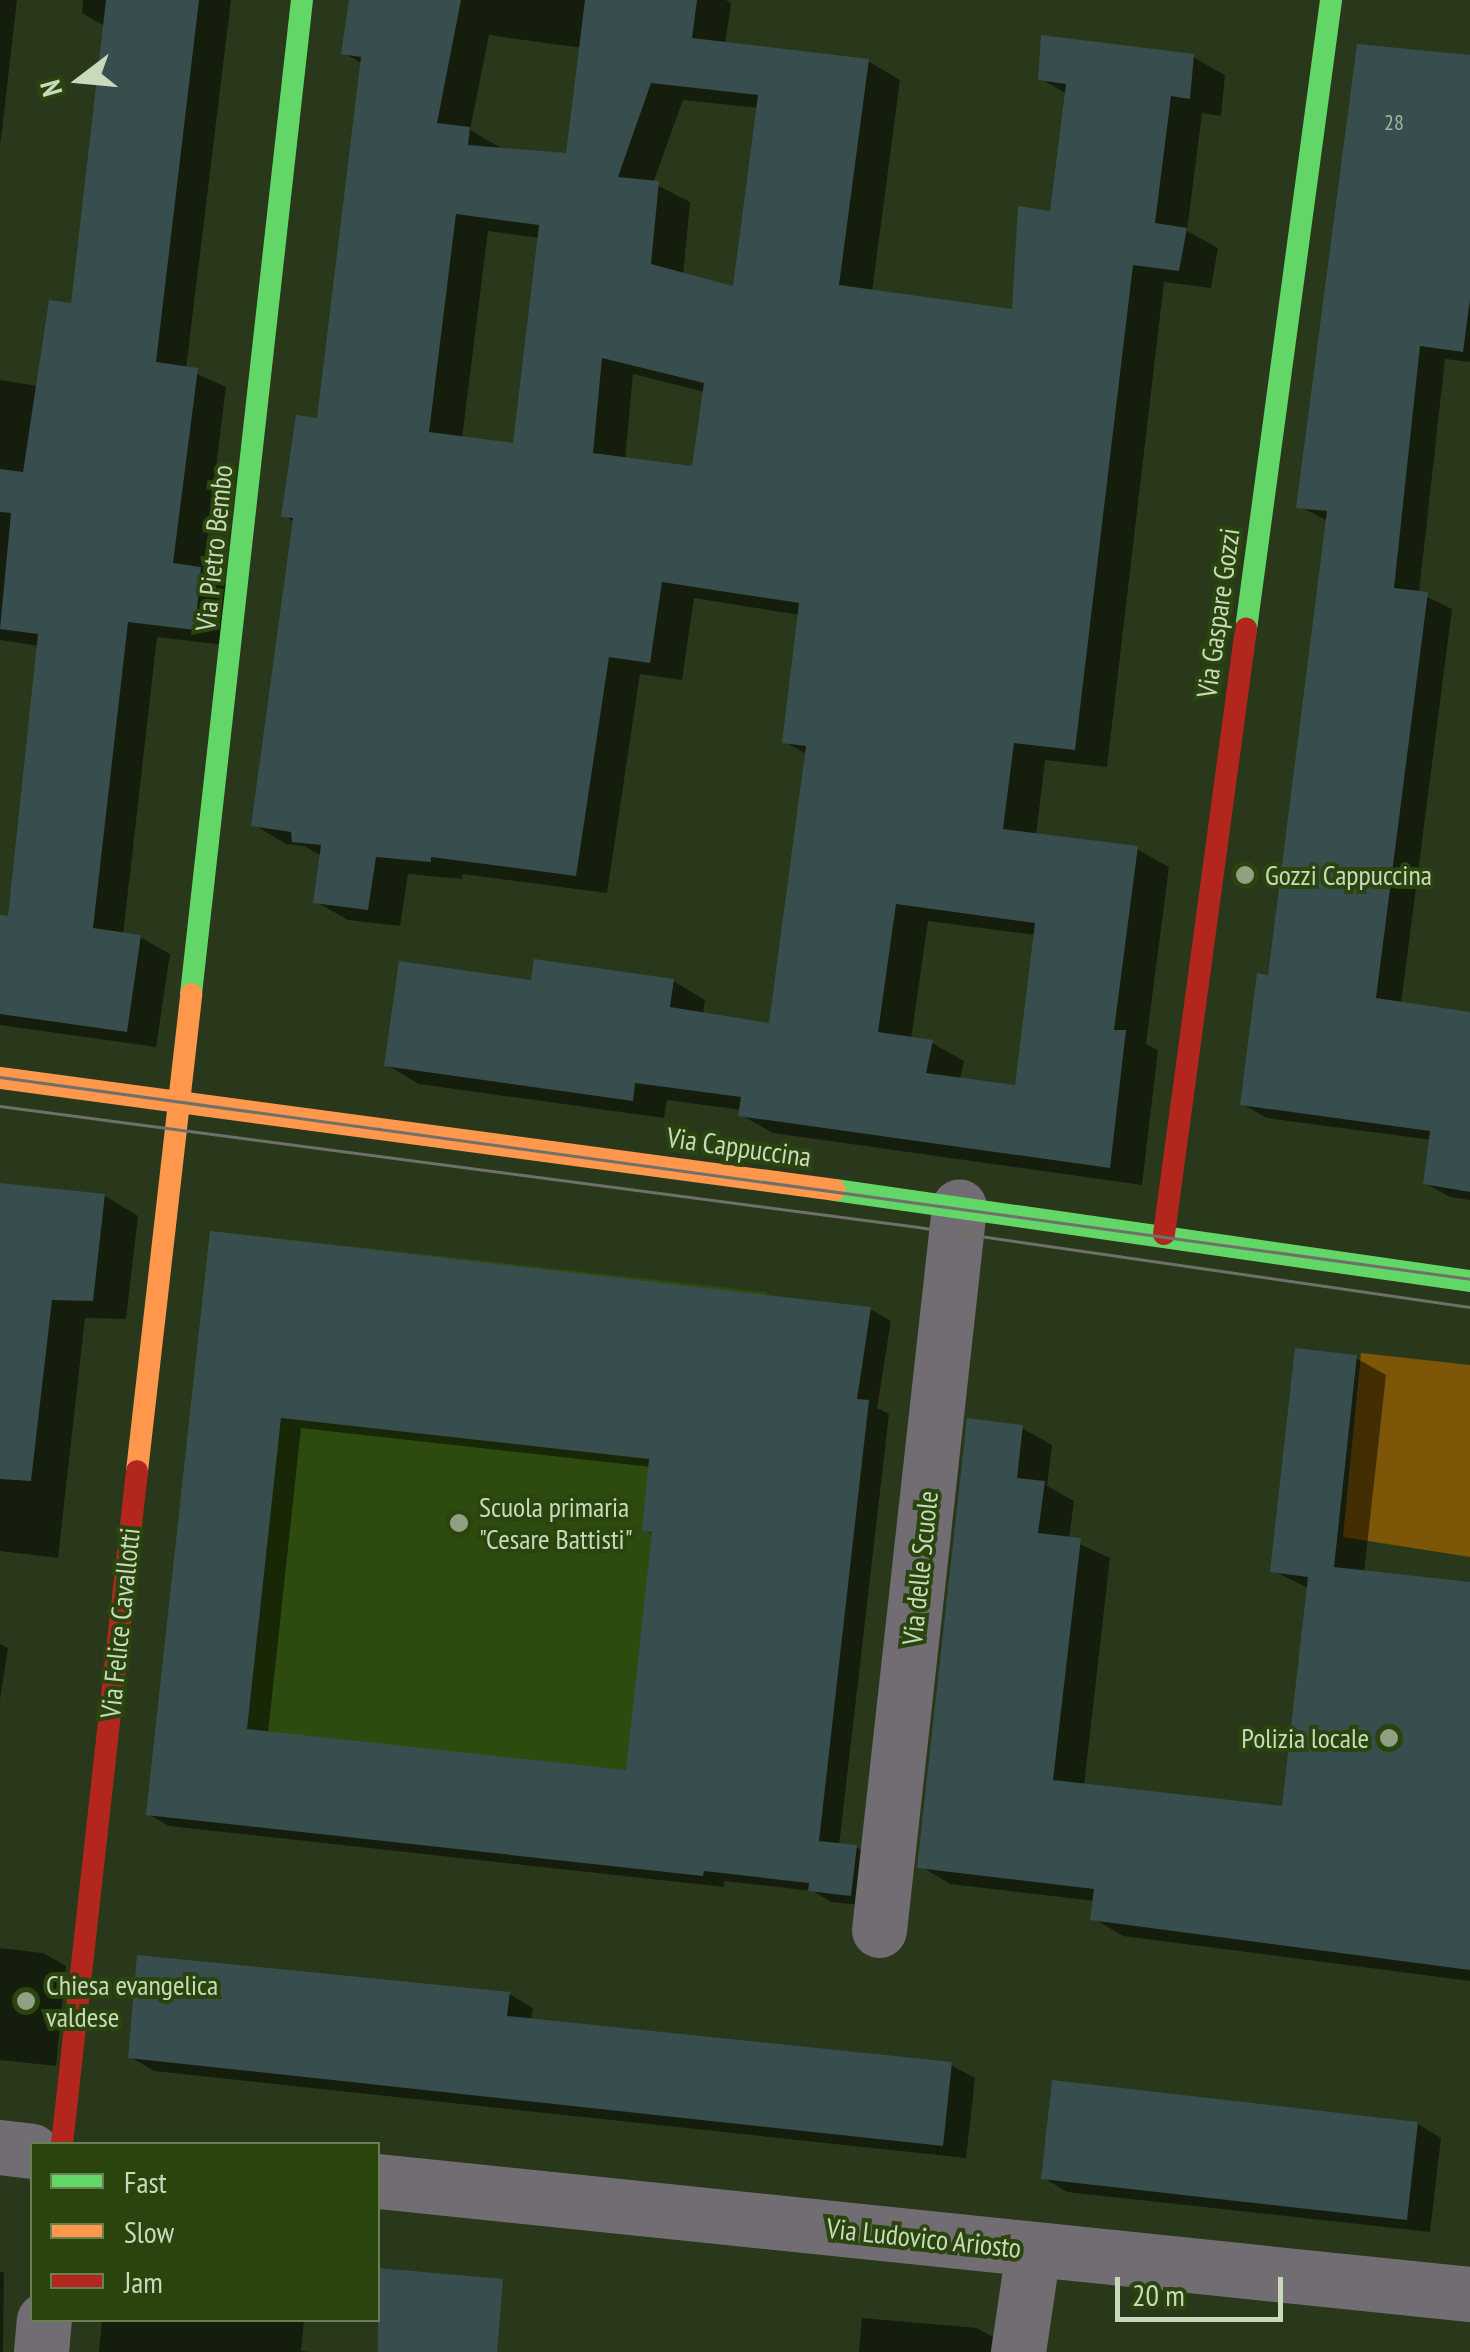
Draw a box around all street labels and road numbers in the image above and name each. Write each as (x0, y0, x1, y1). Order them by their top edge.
street label: Via Pietro Bembo (189, 463, 239, 633)
street label: Via Gaspare Gozzi (1189, 526, 1247, 700)
street label: Via Cappuccina (665, 1120, 813, 1174)
street label: Via delle Scuole (895, 1489, 945, 1647)
street label: Via Felice Cavallotti (93, 1526, 147, 1720)
street label: Via Ludovico Ariosto (825, 2211, 1023, 2265)

